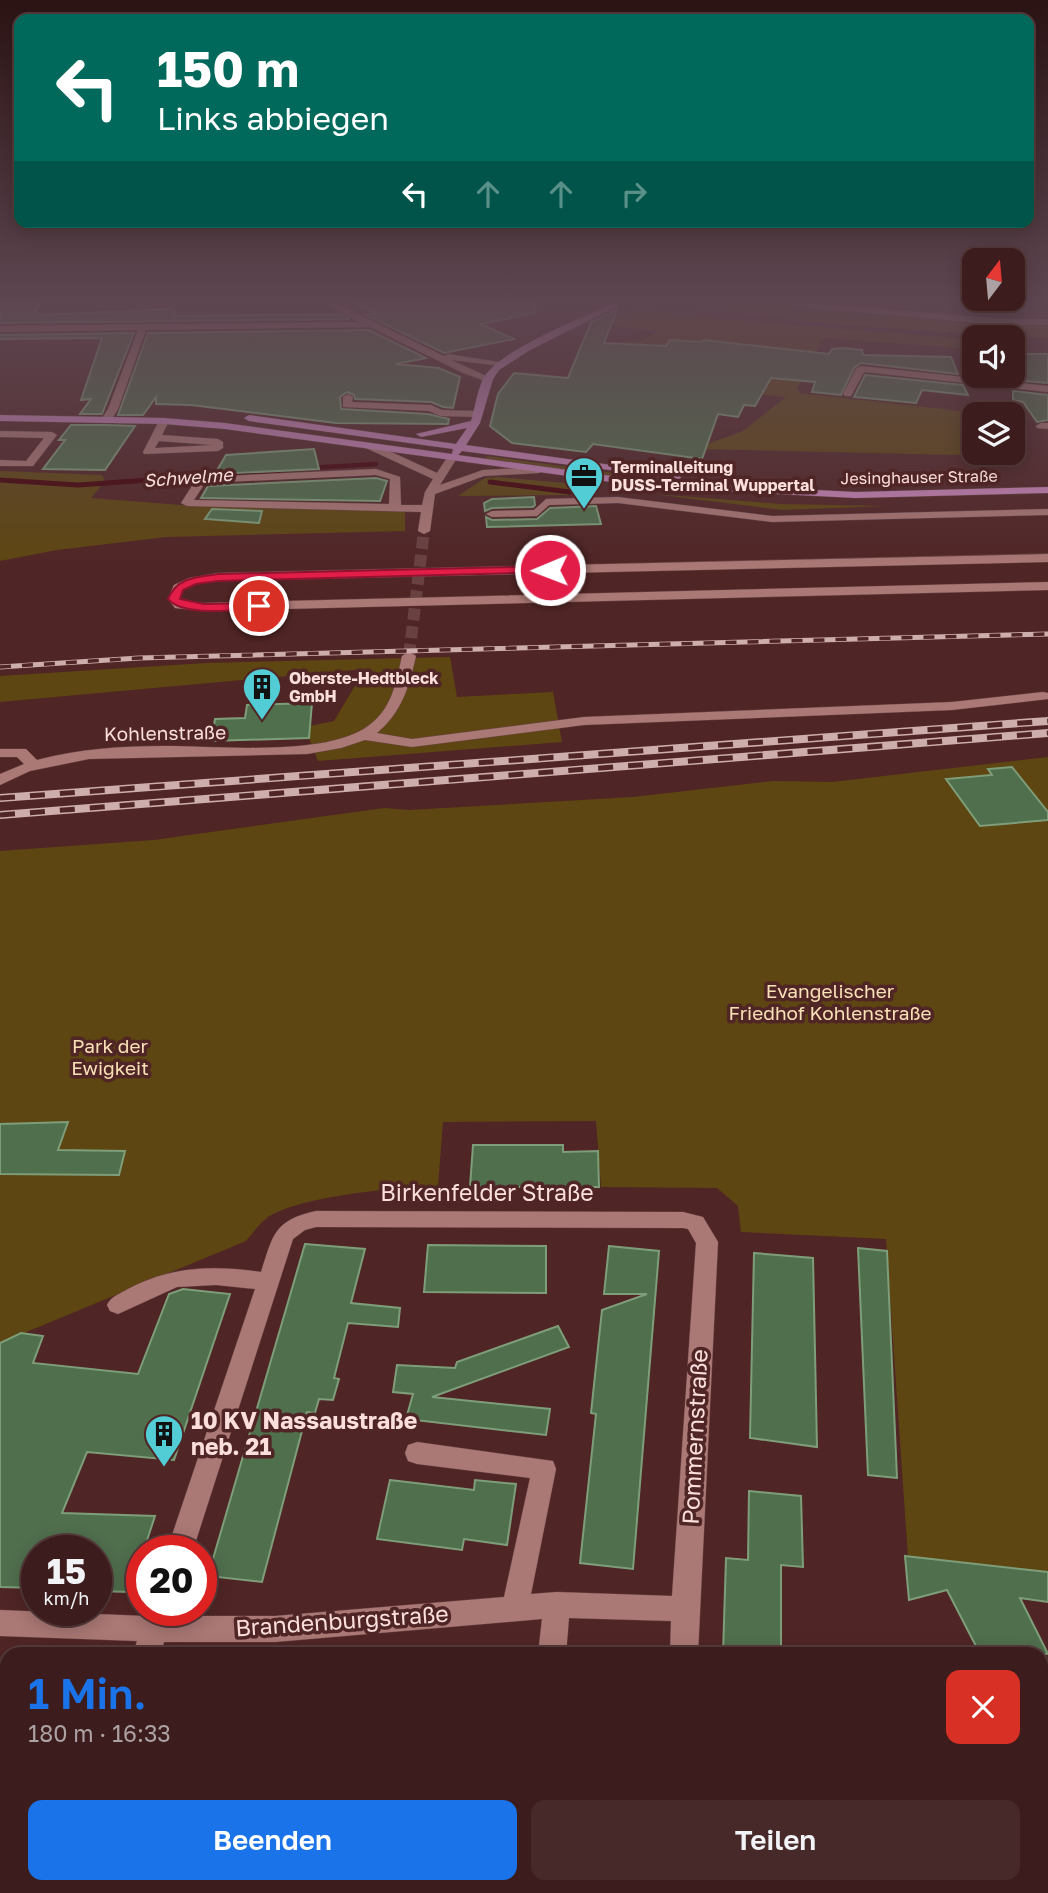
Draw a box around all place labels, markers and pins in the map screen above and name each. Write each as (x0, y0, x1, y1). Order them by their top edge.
office icon: Terminalleitung DUSS-Terminal Wuppertal (563, 455, 605, 510)
place label: Terminalleitung DUSS-Terminal Wuppertal (611, 457, 815, 495)
pin (229, 576, 289, 636)
building icon: Oberste-Hedtbleck GmbH (241, 666, 283, 721)
place label: Oberste-Hedtbleck GmbH (289, 668, 439, 706)
place label: 10 KV Nassaustraße neb. 21 (191, 1406, 417, 1460)
building icon: 10 KV Nassaustraße neb. 21 (143, 1413, 185, 1468)

